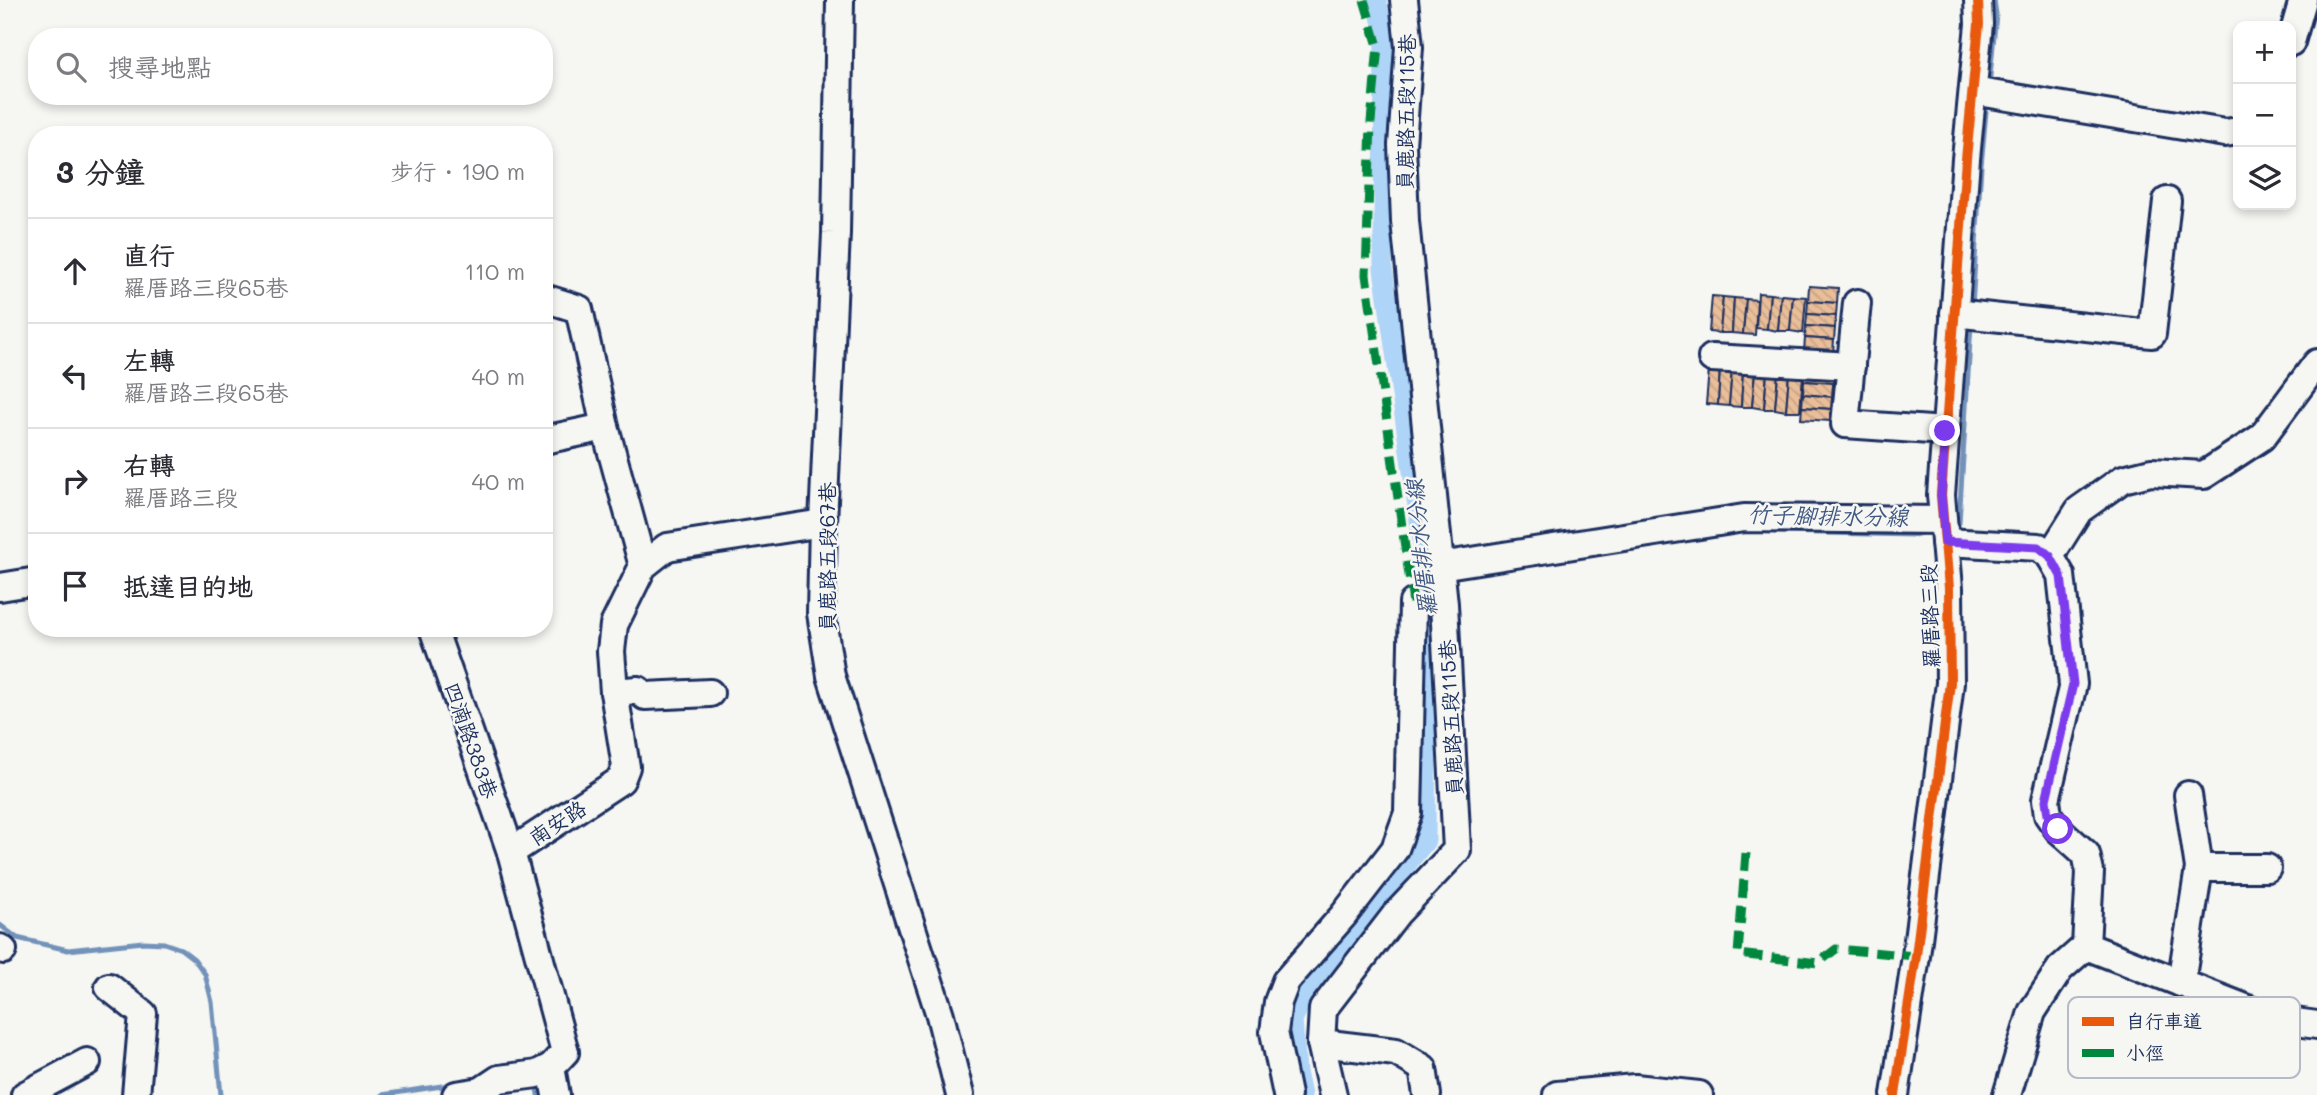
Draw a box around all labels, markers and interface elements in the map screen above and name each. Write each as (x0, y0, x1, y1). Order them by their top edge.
map controls (2233, 21, 2296, 210)
button: + (2233, 21, 2296, 84)
search box (28, 28, 553, 105)
street label: 員鹿路五段115巷 (1390, 33, 1420, 191)
icon: search (52, 48, 90, 86)
text: 搜尋地點 (108, 50, 212, 84)
button: − (2233, 84, 2296, 147)
button: layers (2233, 147, 2296, 210)
text: 3 分鐘 (56, 151, 145, 191)
text: 步行 · 190 m (390, 156, 525, 186)
text: 直行 (123, 238, 175, 272)
icon: ahead (56, 252, 94, 290)
text: 110 m (465, 256, 525, 286)
text: 羅厝路三段65巷 (123, 272, 288, 302)
text: 左轉 (123, 343, 175, 377)
icon: left (56, 357, 94, 395)
text: 40 m (472, 361, 525, 391)
text: 羅厝路三段65巷 (123, 377, 288, 407)
route end (1929, 415, 1960, 446)
text: 右轉 (123, 448, 175, 482)
icon: right (56, 462, 94, 500)
text: 40 m (472, 466, 525, 496)
water label: 羅厝排水分線 (1398, 477, 1442, 618)
text: 羅厝路三段 (123, 482, 238, 512)
street label: 員鹿路五段67巷 (813, 482, 840, 632)
water label: 竹子腳排水分線 (1747, 499, 1910, 531)
street label: 羅厝路三段 (1914, 563, 1944, 669)
icon: arrive (56, 567, 94, 605)
text: 抵達目的地 (123, 569, 253, 603)
street label: 員鹿路五段115巷 (1432, 639, 1468, 797)
street label: 四湳路383巷 (439, 678, 505, 802)
street label: 南安路 (523, 794, 591, 850)
route start (2042, 813, 2073, 844)
legend (2068, 997, 2300, 1078)
text: 自行車道 (2126, 1008, 2202, 1033)
text: 小徑 (2126, 1040, 2164, 1065)

